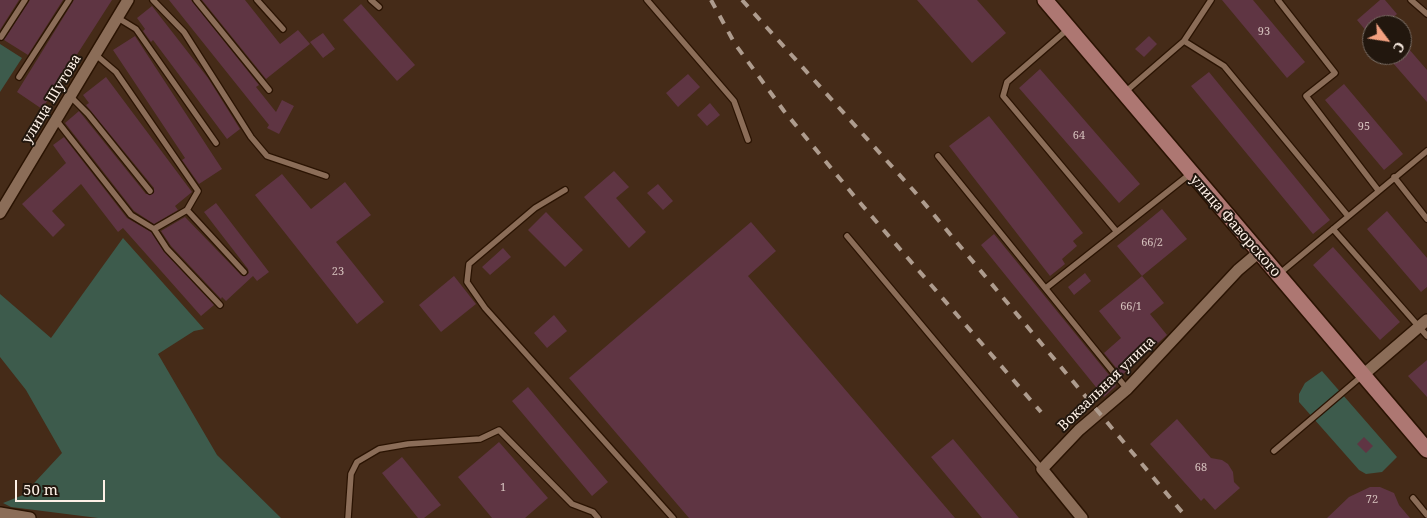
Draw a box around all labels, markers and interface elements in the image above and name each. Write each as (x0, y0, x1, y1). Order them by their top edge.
north arrow (1362, 15, 1412, 65)
house number: 93 (1258, 25, 1270, 39)
text: С (1389, 39, 1410, 56)
street label: улица Шутова (19, 51, 85, 147)
house number: 95 (1358, 120, 1370, 134)
house number: 64 (1073, 129, 1085, 143)
street label: улица Фаворского (1186, 172, 1284, 280)
house number: 66/2 (1141, 236, 1163, 250)
house number: 23 (332, 265, 344, 279)
house number: 66/1 (1120, 300, 1142, 314)
street label: Вокзальная улица (1055, 333, 1159, 435)
house number: 68 (1195, 461, 1207, 475)
scale bar (18, 470, 108, 502)
text: 50 m (23, 479, 58, 499)
house number: 1 (500, 481, 506, 495)
house number: 72 (1366, 493, 1378, 507)

